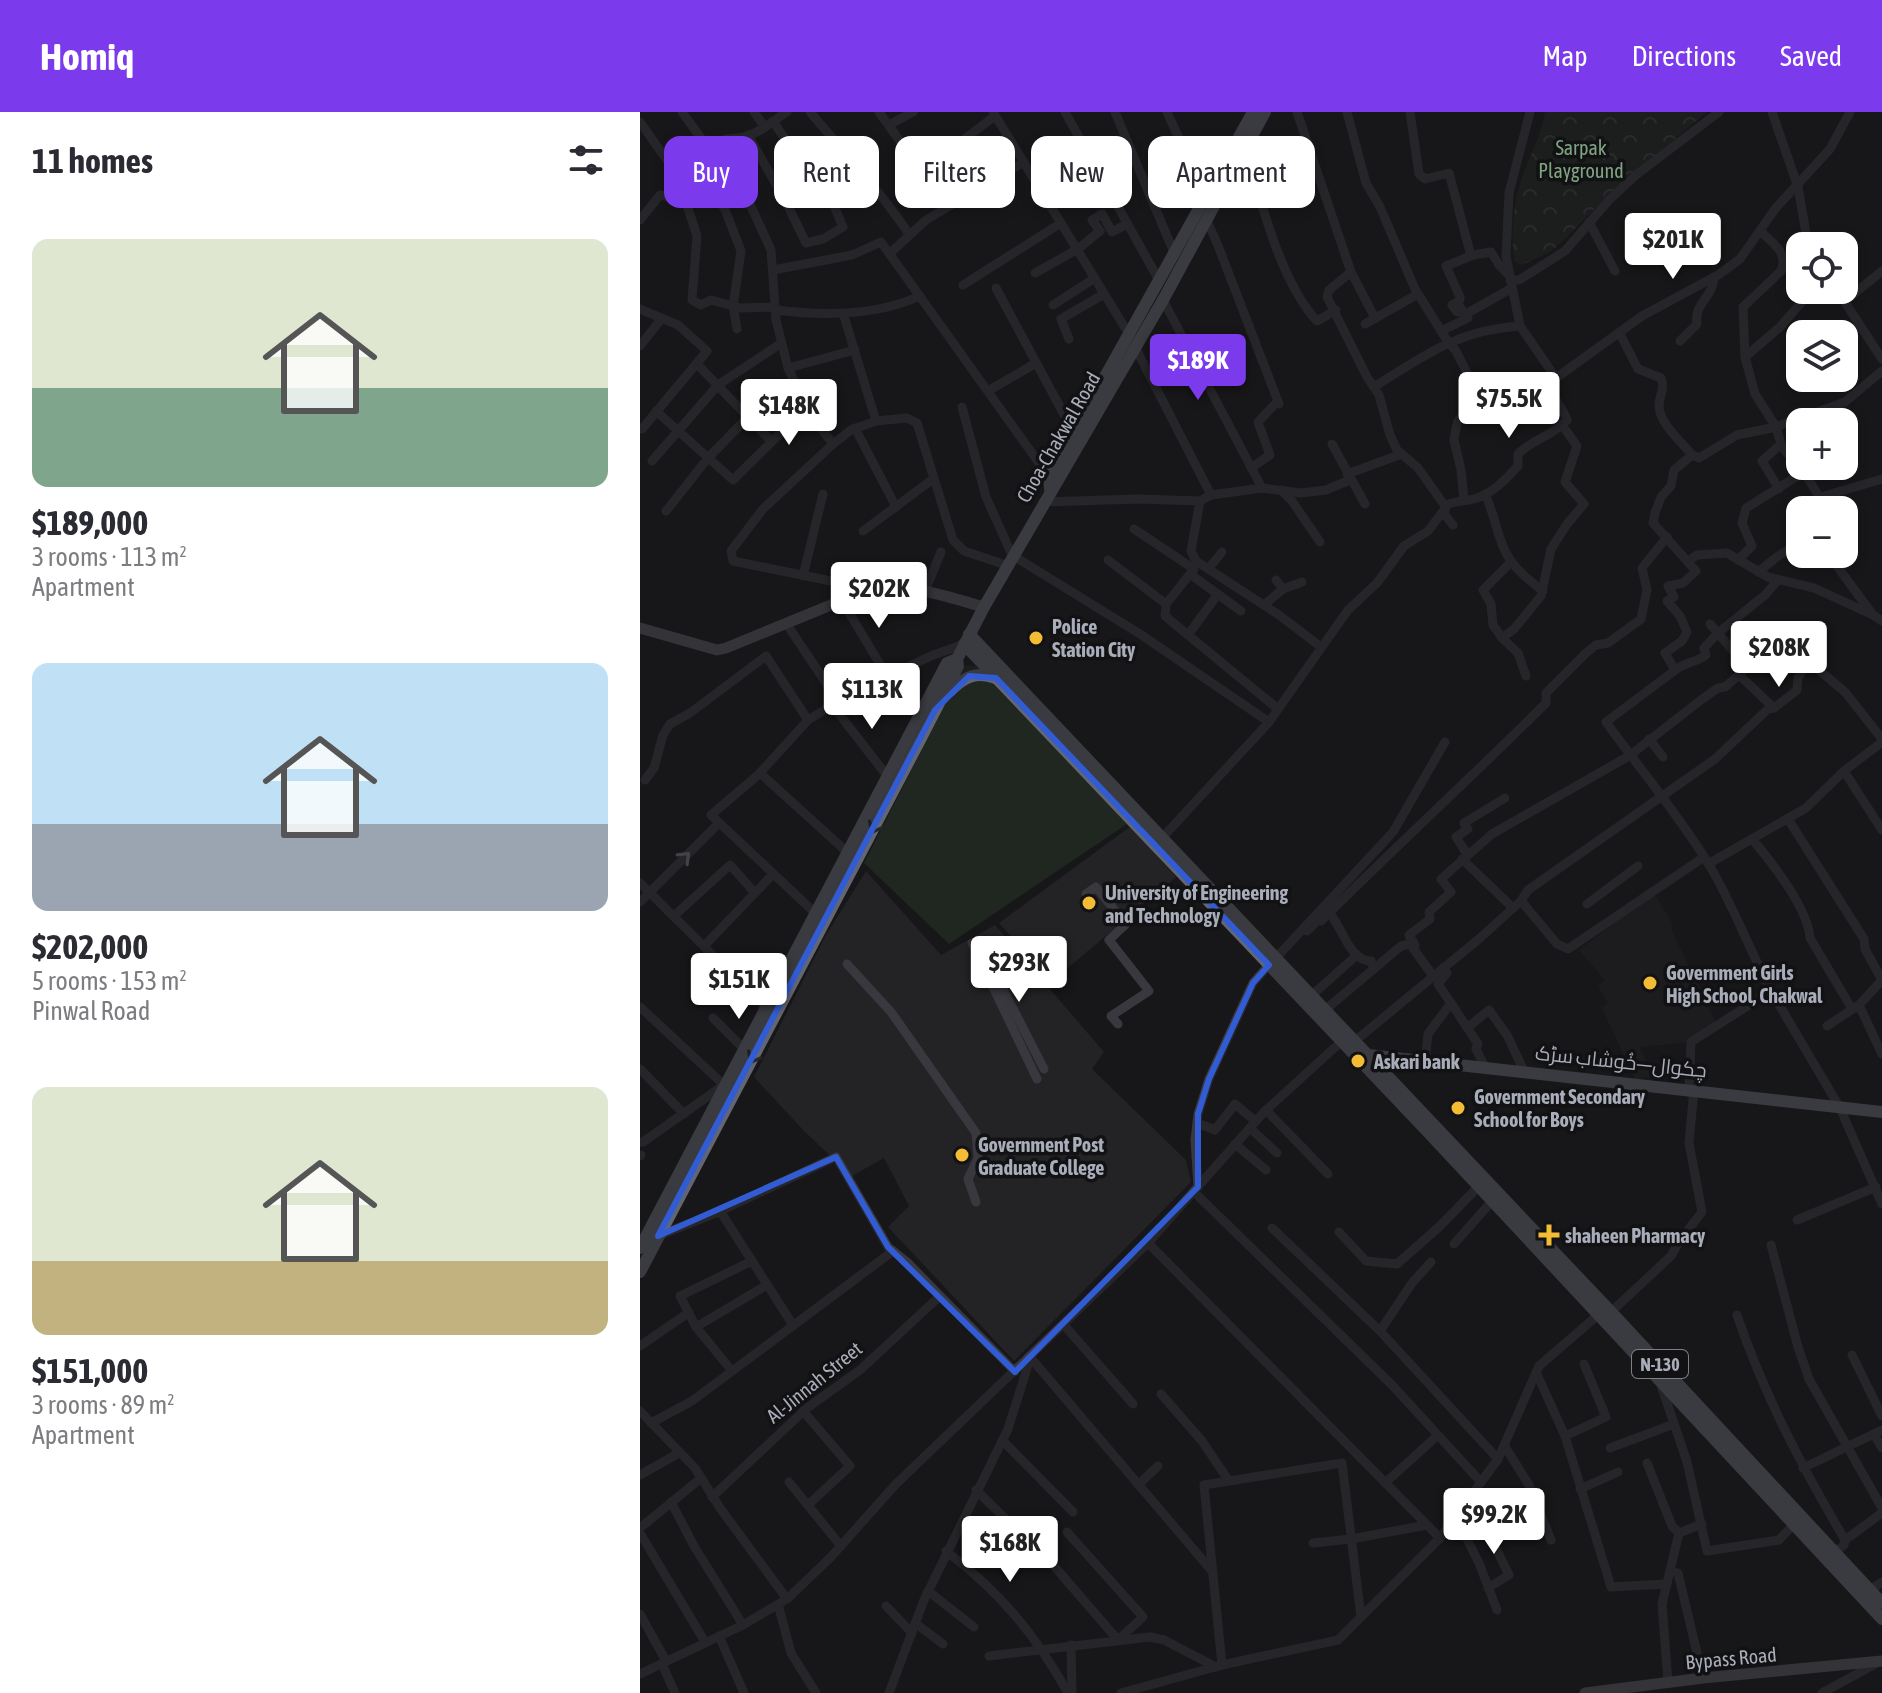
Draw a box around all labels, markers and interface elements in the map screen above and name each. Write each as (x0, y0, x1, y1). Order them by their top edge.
text: Homiq (40, 35, 134, 78)
text: Map (1543, 40, 1588, 72)
text: Directions (1632, 40, 1736, 72)
text: Saved (1780, 40, 1842, 72)
chip: Buy (664, 136, 758, 208)
chip: Rent (774, 136, 879, 208)
chip: Filters (895, 136, 1015, 208)
chip: New (1031, 136, 1132, 208)
chip: Apartment (1148, 136, 1315, 208)
park label: Sarpak Playground (1538, 136, 1624, 182)
icon: filters (564, 138, 608, 182)
text: 11 homes (32, 141, 153, 180)
pin: $201K (1617, 213, 1729, 281)
text: $201K (1643, 224, 1703, 254)
map controls (1786, 232, 1858, 568)
button: locate (1786, 232, 1858, 304)
icon: home (248, 291, 392, 435)
button: layers (1786, 320, 1858, 392)
pin: $189K (1142, 334, 1254, 402)
text: $189K (1168, 345, 1228, 375)
street label: Choa-Chakwal Road (1011, 368, 1105, 506)
pin: $75.5K (1444, 372, 1574, 440)
pin: $148K (733, 379, 845, 447)
text: $75.5K (1477, 383, 1541, 413)
text: $148K (759, 390, 819, 420)
button: + (1786, 408, 1858, 480)
button: − (1786, 496, 1858, 568)
text: $189,000 (32, 503, 148, 542)
text: 3 rooms · 113 m² (32, 542, 187, 572)
pin: $202K (823, 562, 935, 630)
text: Apartment (32, 572, 135, 602)
text: $202K (849, 573, 909, 603)
place label: Police Station City (1052, 615, 1136, 661)
pin: $208K (1723, 621, 1835, 689)
marker: Police Station City (1027, 629, 1045, 647)
text: $208K (1749, 632, 1809, 662)
pin: $113K (816, 663, 928, 731)
text: $113K (842, 674, 902, 704)
icon: home (248, 715, 392, 859)
one-way arrow (869, 820, 884, 835)
one-way arrow (676, 852, 690, 866)
place label: University of Engineering and Technology (1105, 881, 1289, 927)
marker: University of Engineering and Technology (1080, 894, 1098, 912)
text: $202,000 (32, 927, 148, 966)
pin: $293K (963, 936, 1075, 1004)
text: $293K (989, 947, 1049, 977)
pin: $151K (683, 953, 795, 1021)
place label: Government Girls High School, Chakwal (1666, 961, 1823, 1007)
text: $151K (709, 964, 769, 994)
text: 5 rooms · 153 m² (32, 966, 187, 996)
marker: Government Girls High School, Chakwal (1641, 974, 1659, 992)
text: Pinwal Road (32, 996, 150, 1026)
street label: چکوال—خُوشاب سڑک (1534, 1041, 1708, 1083)
one-way arrow (747, 1050, 762, 1064)
place label: Askari bank (1373, 1050, 1460, 1073)
marker: Askari bank (1349, 1052, 1367, 1070)
place label: Government Secondary School for Boys (1474, 1085, 1646, 1131)
marker: Government Secondary School for Boys (1449, 1099, 1467, 1117)
place label: Government Post Graduate College (978, 1133, 1104, 1179)
icon: home (248, 1139, 392, 1283)
marker: Government Post Graduate College (953, 1146, 971, 1164)
place label: shaheen Pharmacy (1565, 1224, 1706, 1247)
marker: shaheen Pharmacy (1540, 1226, 1558, 1244)
street label: Al-Jinnah Street (762, 1336, 867, 1427)
road number: N-130 (1632, 1350, 1688, 1378)
text: $151,000 (32, 1351, 148, 1390)
text: 3 rooms · 89 m² (32, 1390, 174, 1420)
text: Apartment (32, 1420, 135, 1450)
pin: $99.2K (1429, 1488, 1559, 1556)
text: $99.2K (1462, 1499, 1526, 1529)
pin: $168K (954, 1516, 1066, 1584)
text: $168K (980, 1527, 1040, 1557)
street label: Bypass Road (1684, 1643, 1778, 1673)

